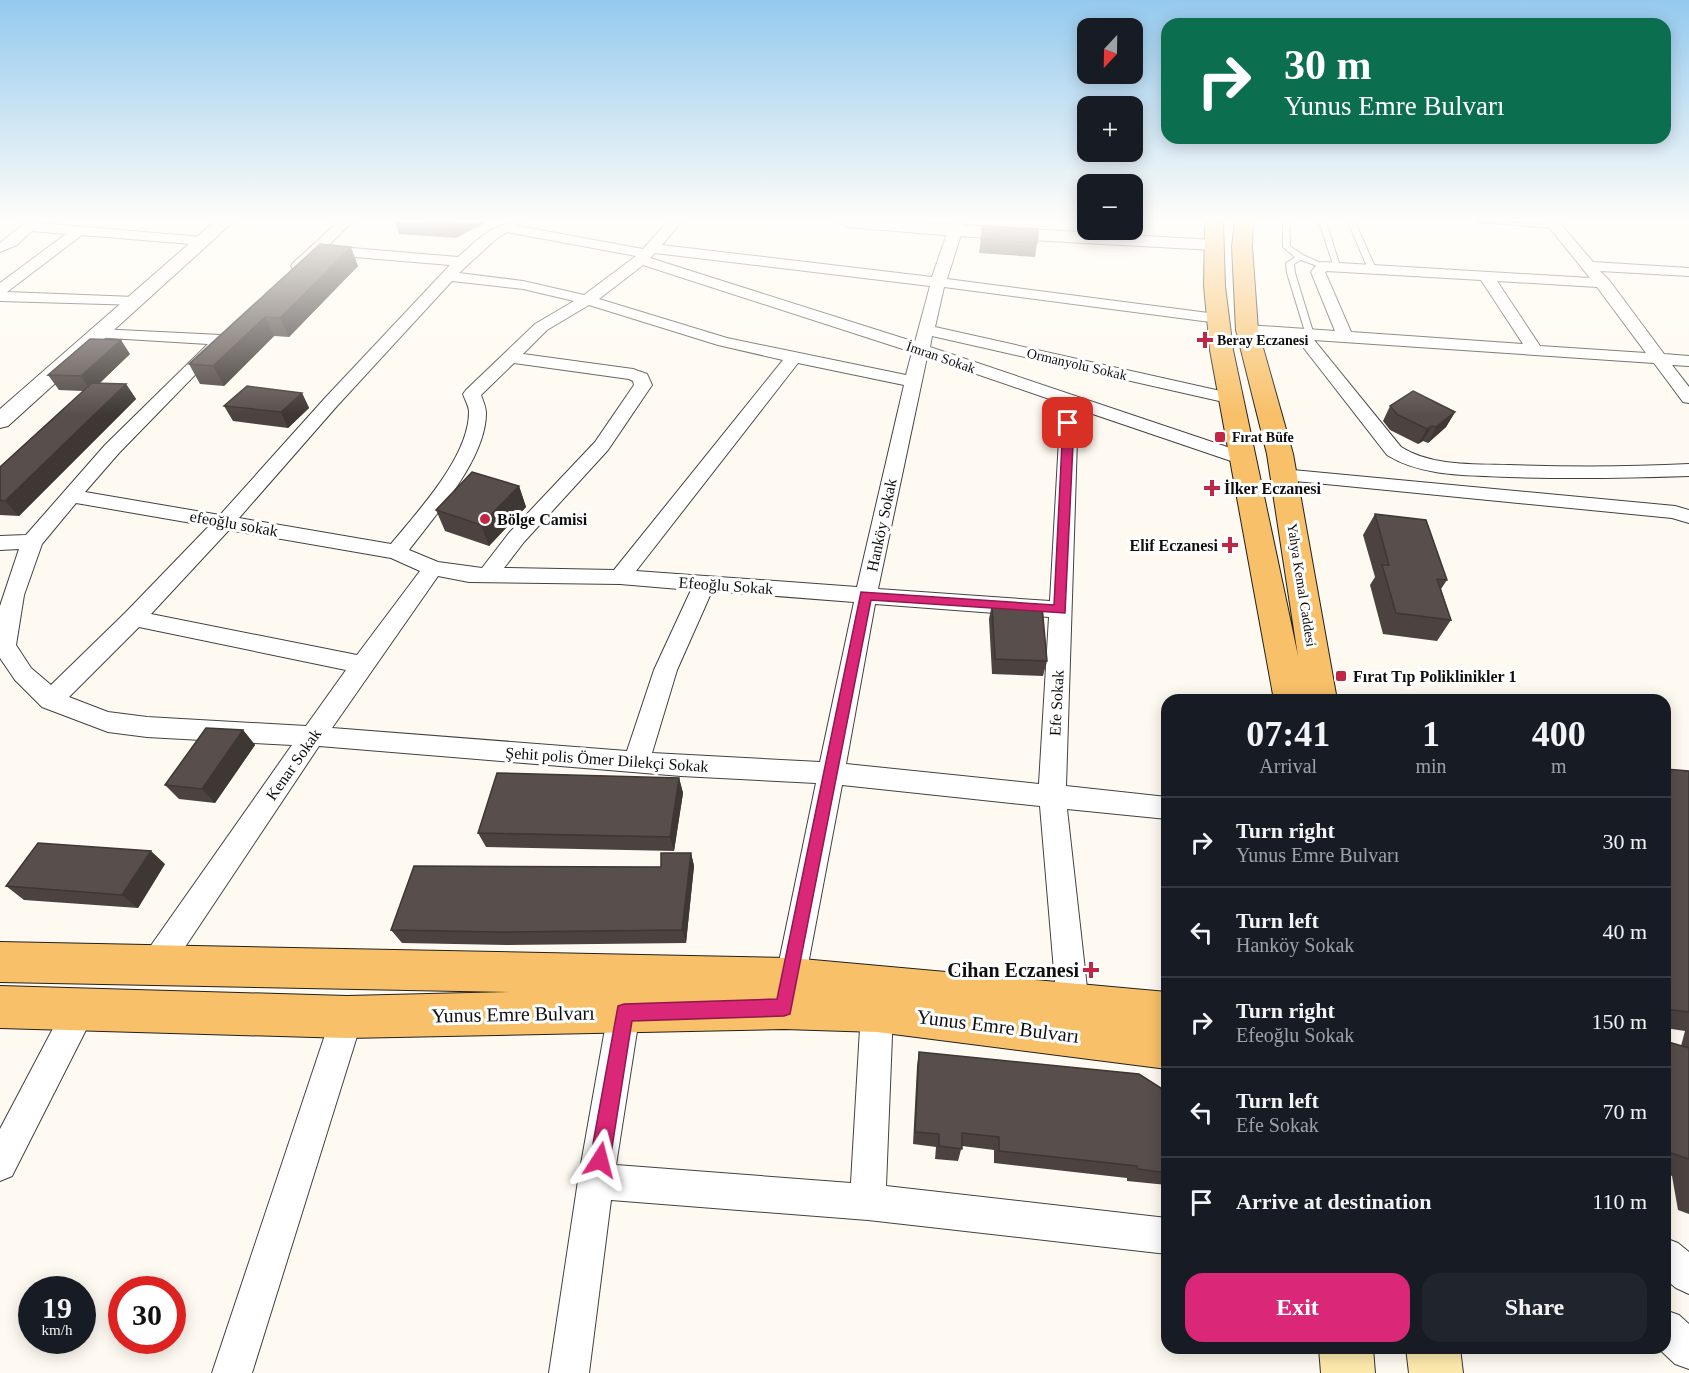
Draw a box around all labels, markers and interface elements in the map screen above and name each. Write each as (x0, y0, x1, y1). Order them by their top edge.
north arrow (1077, 18, 1143, 84)
map controls (1077, 18, 1143, 240)
icon: right (1185, 42, 1263, 120)
text: 30 m (1284, 42, 1372, 88)
text: Yunus Emre Bulvarı (1284, 91, 1504, 121)
button: + (1077, 96, 1143, 162)
button: − (1077, 174, 1143, 240)
marker: Beray Eczanesi (1198, 333, 1212, 347)
place label: Beray Eczanesi (1217, 333, 1308, 348)
street label: İmran Sokak (904, 339, 977, 376)
street label: Ormanyolu Sokak (1025, 346, 1128, 383)
pin (1042, 397, 1093, 448)
icon: arrive (1051, 406, 1084, 439)
marker: Fırat Büfe (1213, 430, 1227, 444)
place label: Fırat Büfe (1232, 430, 1294, 445)
street label: Hanköy Sokak (863, 477, 901, 573)
place label: İlker Eczanesi (1224, 479, 1322, 497)
marker: İlker Eczanesi (1205, 481, 1219, 495)
street label: efeoğlu sokak (188, 507, 279, 541)
place label: Bölge Camisi (497, 511, 588, 529)
marker: Bölge Camisi (478, 512, 492, 526)
street label: Yahya Kemal Caddesi (1284, 522, 1319, 648)
place label: Elif Eczanesi (1130, 537, 1219, 554)
marker: Elif Eczanesi (1223, 538, 1237, 552)
street label: Efeoğlu Sokak (678, 574, 774, 598)
place label: Fırat Tıp Poliklinikler 1 (1353, 668, 1516, 686)
marker: Fırat Tıp Poliklinikler 1 (1334, 669, 1348, 683)
street label: Efe Sokak (1046, 670, 1067, 737)
text: 07:41 (1246, 714, 1330, 754)
text: 1 (1422, 714, 1440, 754)
text: 400 (1532, 714, 1586, 754)
street label: Kenar Sokak (263, 725, 324, 803)
street label: Şehit polis Ömer Dilekçi Sokak (505, 744, 709, 776)
text: Arrival (1259, 755, 1317, 777)
text: min (1415, 755, 1447, 777)
text: m (1551, 755, 1567, 777)
text: Turn right (1236, 818, 1335, 843)
icon: right (1185, 826, 1218, 859)
text: 30 m (1602, 829, 1647, 854)
text: Yunus Emre Bulvarı (1236, 844, 1399, 866)
text: Turn left (1236, 908, 1319, 933)
icon: left (1185, 916, 1218, 949)
text: 40 m (1602, 919, 1647, 944)
text: Hanköy Sokak (1236, 934, 1354, 956)
place label: Cihan Eczanesi (947, 959, 1079, 981)
marker: Cihan Eczanesi (1084, 963, 1098, 977)
text: Turn right (1236, 998, 1335, 1023)
street label: Yunus Emre Bulvarı (431, 1002, 595, 1026)
street label: Yunus Emre Bulvarı (916, 1005, 1081, 1047)
icon: right (1185, 1006, 1218, 1039)
text: 150 m (1591, 1009, 1647, 1034)
text: Efeoğlu Sokak (1236, 1024, 1354, 1046)
text: Turn left (1236, 1088, 1319, 1113)
icon: left (1185, 1096, 1218, 1129)
text: 70 m (1602, 1099, 1647, 1124)
text: Efe Sokak (1236, 1114, 1319, 1136)
position arrow (568, 1128, 632, 1192)
icon: arrive (1185, 1186, 1218, 1219)
text: Arrive at destination (1236, 1189, 1432, 1214)
text: 110 m (1592, 1189, 1647, 1214)
button: Exit (1185, 1273, 1410, 1342)
button: Share (1422, 1273, 1647, 1342)
speed limit sign: 30 (108, 1276, 186, 1354)
text: 19 (42, 1291, 72, 1324)
text: km/h (42, 1322, 72, 1338)

